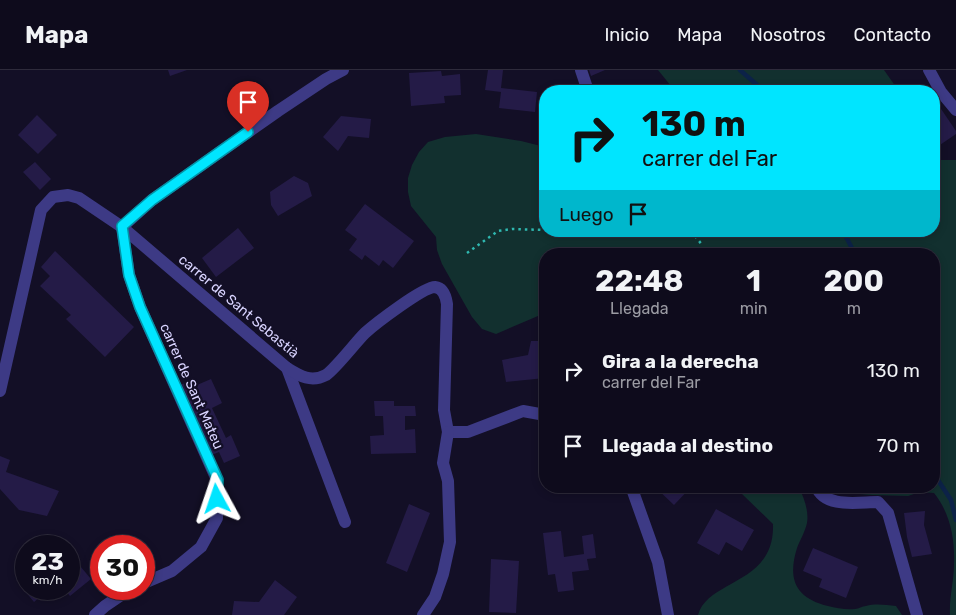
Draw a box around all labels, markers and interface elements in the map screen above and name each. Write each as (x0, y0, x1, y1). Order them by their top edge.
text: Mapa (25, 21, 88, 49)
text: Inicio (604, 24, 649, 46)
text: Mapa (677, 24, 722, 46)
text: Nosotros (750, 24, 826, 46)
text: Contacto (854, 24, 931, 46)
pin (227, 81, 269, 132)
icon: arrive (234, 88, 262, 116)
text: 130 m (642, 103, 746, 145)
icon: right (559, 105, 624, 170)
text: carrer del Far (642, 145, 777, 172)
icon: arrive (624, 200, 652, 228)
text: Luego (559, 203, 614, 226)
street label: carrer de Sant Sebastià (175, 251, 302, 362)
text: 22:48 (595, 263, 684, 299)
text: 1 (746, 263, 761, 299)
text: 200 (824, 263, 884, 299)
text: Llegada (610, 299, 669, 318)
text: min (740, 299, 768, 318)
text: m (847, 299, 861, 318)
street label: carrer de Sant Mateu (156, 321, 227, 452)
text: Gira a la derecha (602, 350, 759, 373)
icon: right (559, 357, 587, 385)
text: 130 m (867, 359, 920, 382)
text: carrer del Far (602, 373, 700, 392)
icon: arrive (559, 432, 587, 460)
text: Llegada al destino (602, 434, 773, 457)
text: 70 m (877, 434, 920, 457)
position arrow (190, 472, 242, 524)
speed limit sign: 30 (90, 535, 155, 600)
text: 23 (31, 547, 64, 576)
text: km/h (33, 573, 62, 587)

